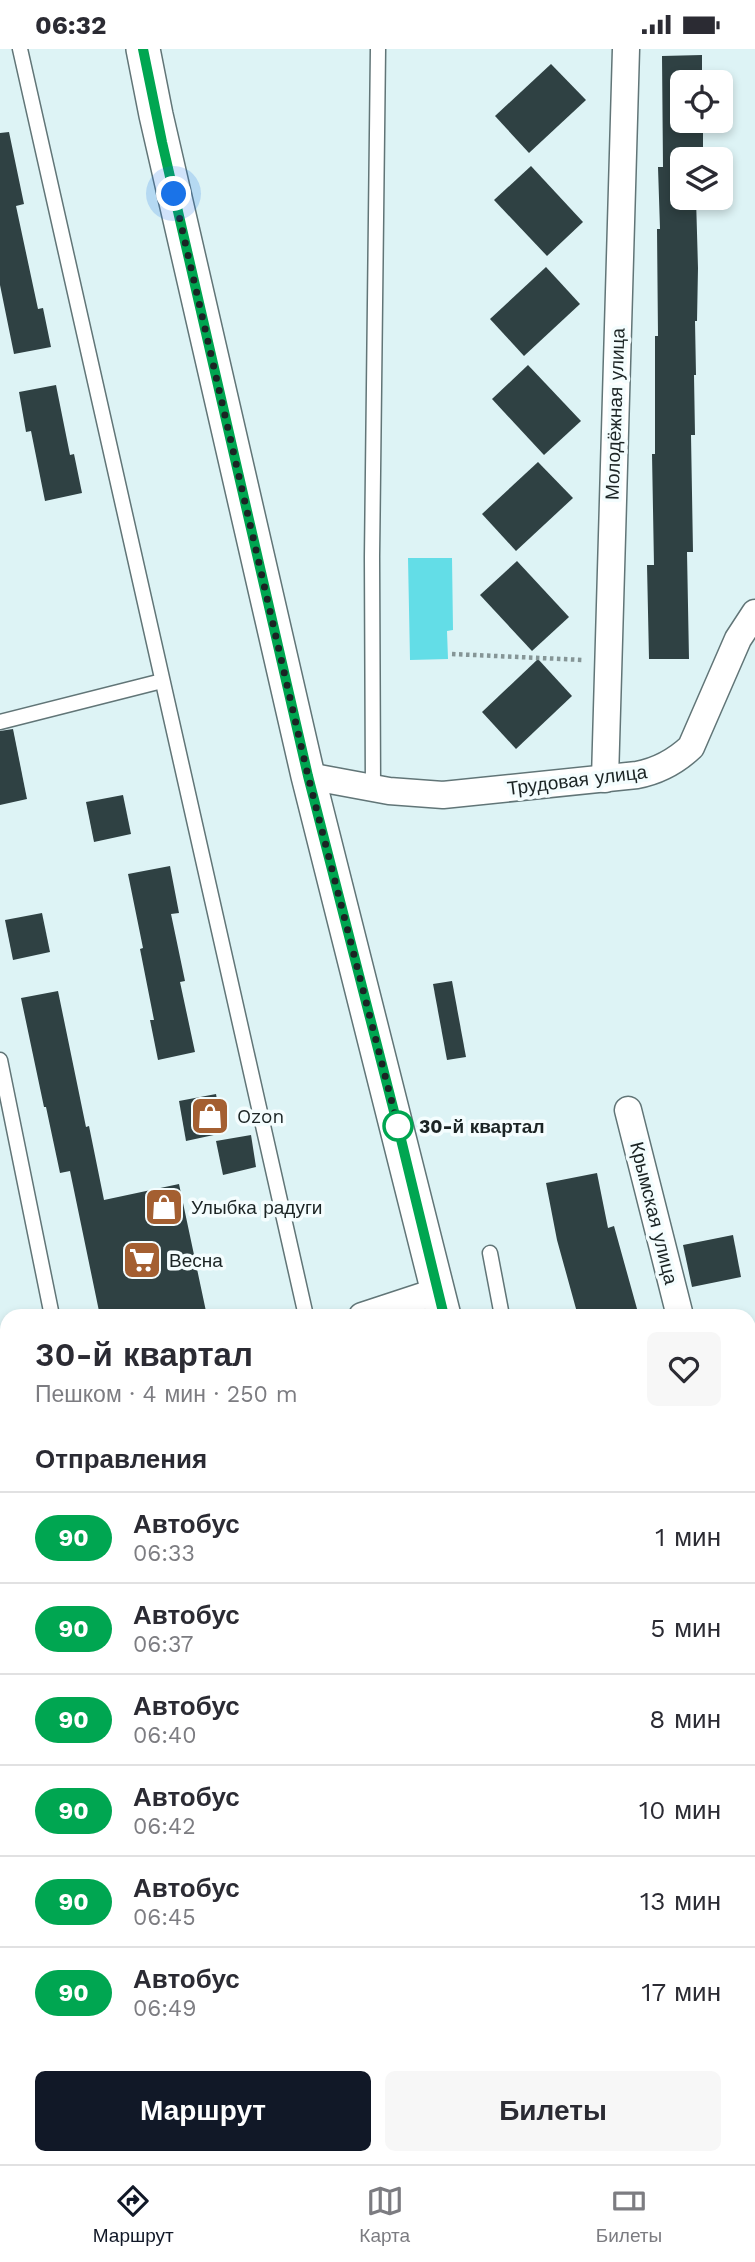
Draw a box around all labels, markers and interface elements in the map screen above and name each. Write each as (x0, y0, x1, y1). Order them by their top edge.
text: 06:32 (35, 10, 107, 40)
map controls (670, 70, 733, 210)
button: locate (670, 70, 733, 133)
button: layers (670, 147, 733, 210)
your location (156, 176, 191, 211)
street label: Молодёжная улица (601, 327, 630, 500)
street label: Трудовая улица (506, 760, 649, 800)
shop icon: Ozon (189, 1095, 231, 1137)
place label: Ozon (237, 1105, 284, 1128)
marker: 30-й квартал (383, 1111, 413, 1141)
place label: 30-й квартал (419, 1115, 544, 1138)
street label: Крымская улица (625, 1139, 683, 1287)
shop icon: Улыбка радуги (143, 1186, 185, 1228)
place label: Улыбка радуги (191, 1196, 322, 1219)
supermarket icon: Весна (121, 1239, 163, 1281)
place label: Весна (169, 1249, 223, 1272)
button: heart (647, 1332, 721, 1406)
text: 30-й квартал (35, 1335, 253, 1374)
text: Пешком · 4 мин · 250 m (35, 1381, 298, 1408)
text: Отправления (35, 1444, 207, 1474)
text: Автобус (133, 1509, 240, 1539)
text: 1 мин (655, 1522, 721, 1552)
text: 90 (58, 1524, 89, 1552)
text: 06:33 (133, 1540, 195, 1567)
text: Автобус (133, 1600, 240, 1630)
text: 5 мин (650, 1613, 721, 1643)
text: 90 (58, 1615, 89, 1643)
text: 06:37 (133, 1631, 194, 1658)
text: Автобус (133, 1691, 240, 1721)
text: 8 мин (649, 1704, 721, 1734)
text: 90 (58, 1706, 89, 1734)
text: 06:40 (133, 1722, 196, 1749)
text: Автобус (133, 1782, 240, 1812)
text: 10 мин (639, 1795, 721, 1825)
text: 90 (58, 1797, 89, 1825)
text: 06:42 (133, 1813, 196, 1840)
text: Автобус (133, 1873, 240, 1903)
text: 13 мин (640, 1886, 721, 1916)
text: 90 (58, 1888, 89, 1916)
text: 06:45 (133, 1904, 196, 1931)
text: Автобус (133, 1964, 240, 1994)
text: 17 мин (641, 1977, 721, 2007)
text: 90 (58, 1979, 89, 2007)
text: 06:49 (133, 1995, 196, 2022)
button: Маршрут (35, 2071, 371, 2151)
button: Билеты (385, 2071, 721, 2151)
tab: Маршрут (93, 2182, 174, 2247)
tab: Карта (359, 2182, 410, 2247)
tab: Билеты (596, 2182, 662, 2247)

